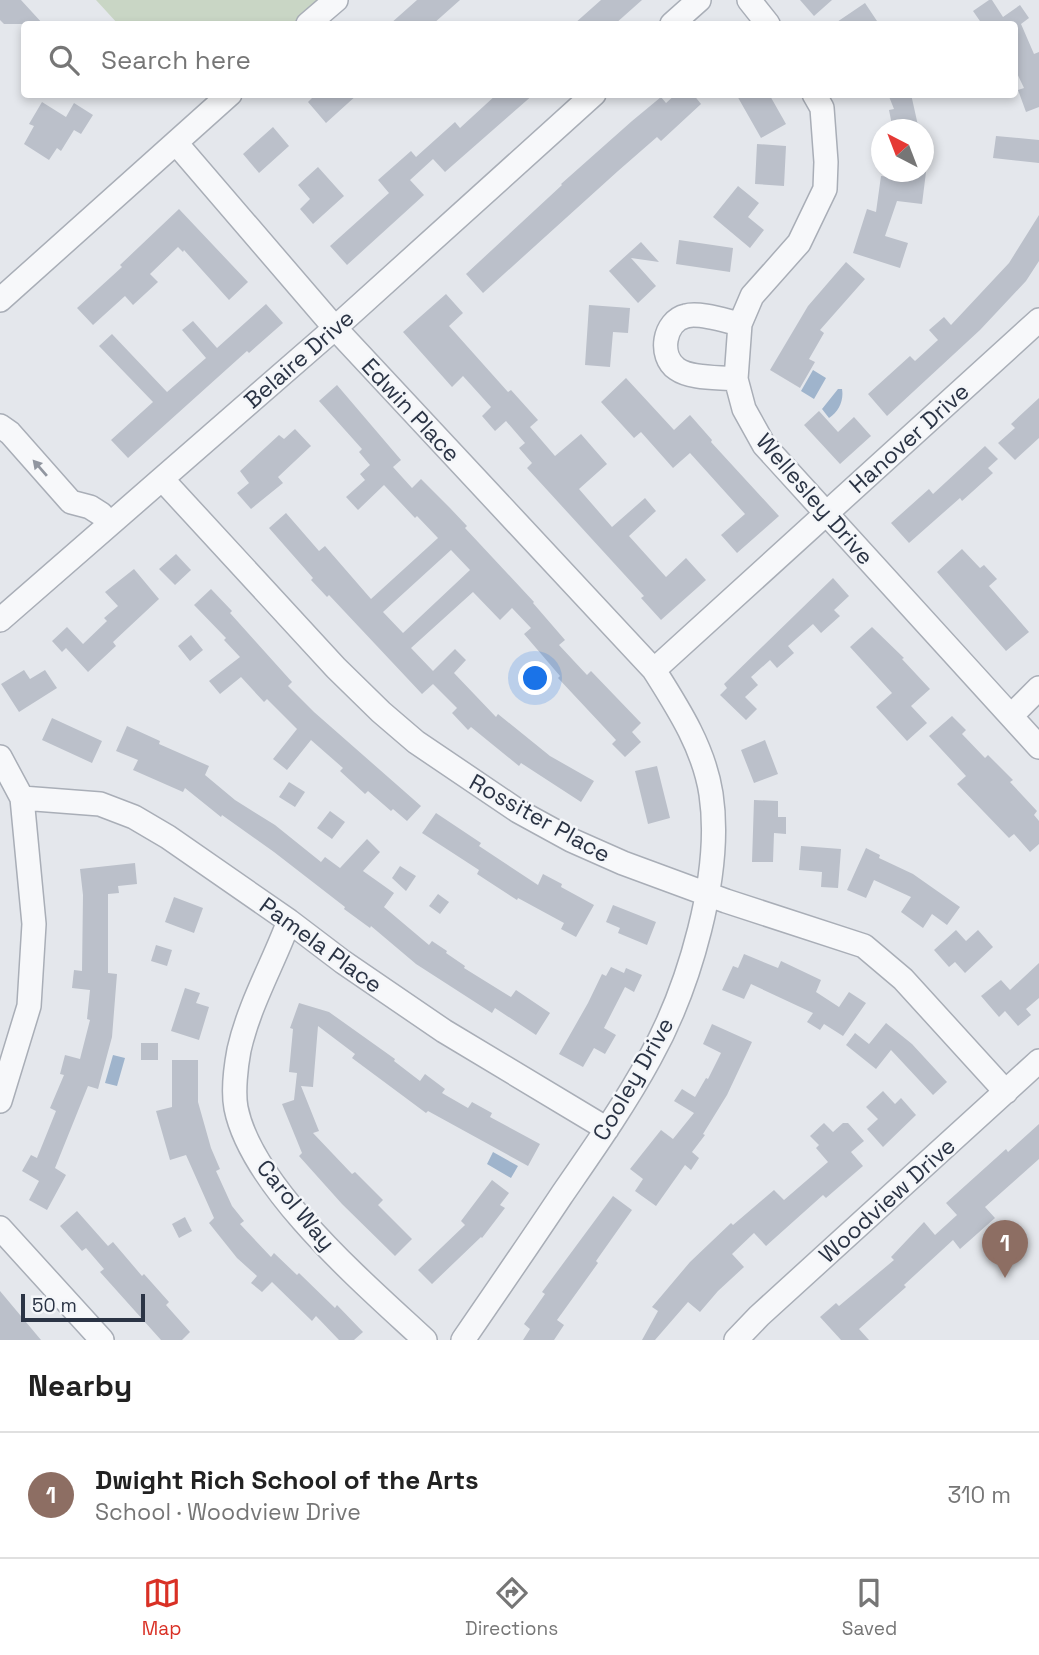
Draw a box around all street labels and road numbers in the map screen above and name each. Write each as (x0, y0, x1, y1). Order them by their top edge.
street label: Belaire Drive (238, 303, 360, 415)
street label: Edwin Place (355, 352, 467, 468)
street label: Hanover Drive (843, 376, 975, 500)
street label: Wellesley Drive (750, 427, 880, 571)
street label: Rossiter Place (464, 767, 616, 869)
street label: Pamela Place (254, 890, 388, 1000)
street label: Cooley Drive (586, 1012, 680, 1146)
street label: Woodview Drive (812, 1131, 962, 1269)
street label: Carol Way (250, 1153, 342, 1257)

